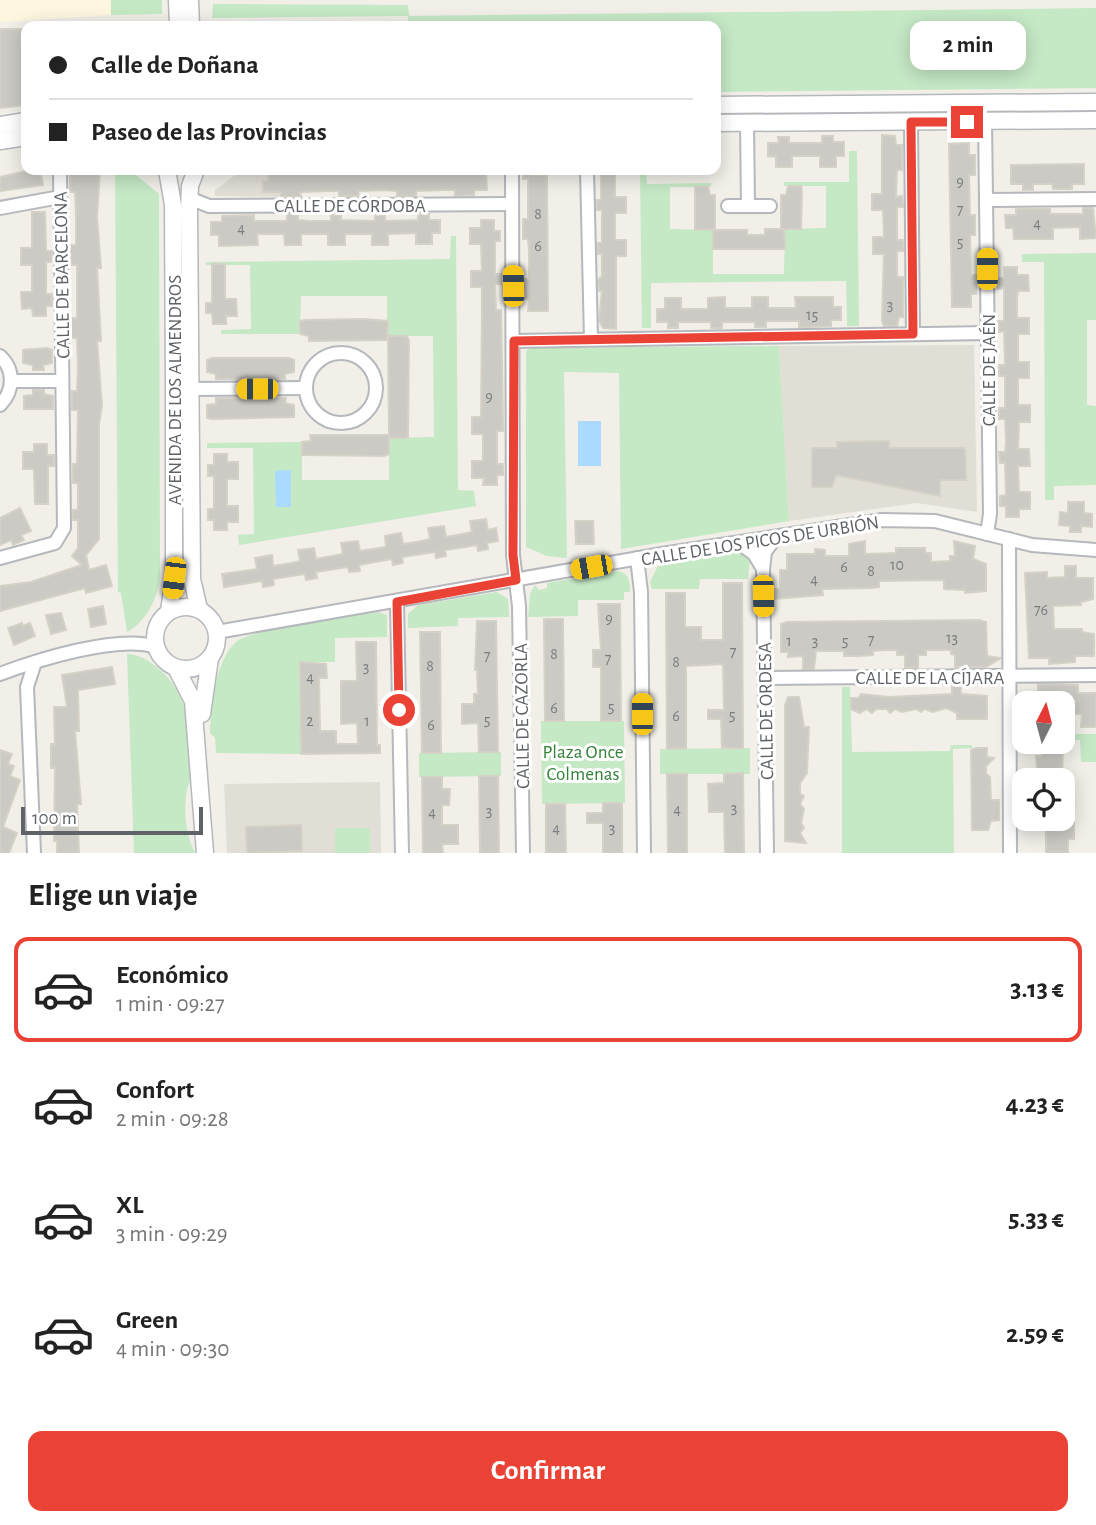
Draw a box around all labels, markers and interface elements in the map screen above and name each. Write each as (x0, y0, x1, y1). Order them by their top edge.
callout: 2 min (909, 20, 1025, 69)
text: 2 min (942, 34, 994, 57)
text: Calle de Doñana (91, 52, 259, 78)
route end (951, 106, 983, 138)
text: Paseo de las Provincias (91, 119, 327, 145)
house number: 9 (956, 174, 964, 190)
street label: CALLE DE BARCELONA (52, 191, 73, 359)
street label: CALLE DE CÓRDOBA (274, 195, 426, 216)
house number: 7 (957, 202, 964, 218)
house number: 8 (534, 206, 542, 222)
house number: 4 (1033, 215, 1041, 231)
house number: 4 (237, 220, 245, 236)
house number: 5 (957, 234, 963, 250)
house number: 6 (534, 238, 542, 254)
car (977, 248, 998, 290)
car (503, 265, 524, 307)
street label: AVENIDA DE LOS ALMENDROS (166, 275, 185, 505)
house number: 3 (887, 297, 893, 313)
house number: 15 (806, 307, 818, 323)
street label: CALLE DE JAÉN (978, 314, 999, 426)
car (237, 379, 279, 400)
house number: 9 (485, 389, 493, 405)
street label: CALLE DE LOS PICOS DE URBIÓN (640, 511, 881, 570)
car (569, 553, 614, 581)
car (162, 556, 187, 600)
house number: 10 (890, 557, 904, 573)
house number: 6 (840, 559, 848, 575)
house number: 8 (867, 563, 875, 579)
house number: 4 (810, 571, 818, 587)
car (753, 575, 774, 617)
house number: 76 (1034, 602, 1048, 618)
house number: 9 (605, 611, 613, 627)
house number: 13 (946, 630, 958, 646)
house number: 7 (868, 632, 875, 648)
house number: 1 (786, 633, 792, 649)
house number: 3 (812, 633, 818, 649)
house number: 5 (842, 633, 848, 649)
street label: CALLE DE ORDESA (756, 642, 777, 780)
street label: CALLE DE CAZORLA (512, 643, 533, 789)
house number: 7 (730, 644, 737, 660)
house number: 8 (550, 646, 558, 662)
house number: 7 (484, 648, 491, 664)
house number: 7 (605, 651, 612, 667)
house number: 8 (672, 654, 680, 670)
house number: 8 (426, 658, 434, 674)
house number: 3 (363, 659, 369, 675)
street label: CALLE DE LA CÍJARA (856, 667, 1004, 688)
house number: 4 (306, 669, 314, 685)
north arrow (1012, 691, 1074, 754)
map controls (1012, 691, 1075, 831)
car (632, 693, 653, 735)
route start (383, 694, 415, 726)
house number: 5 (608, 699, 614, 715)
house number: 6 (550, 700, 558, 716)
house number: 5 (729, 707, 735, 723)
house number: 6 (672, 708, 680, 724)
house number: 5 (484, 712, 490, 728)
house number: 2 (306, 713, 314, 729)
house number: 1 (364, 713, 370, 729)
house number: 6 (427, 717, 435, 733)
park label: Plaza Once Colmenas (542, 743, 624, 784)
button: locate (1012, 768, 1075, 831)
house number: 3 (731, 800, 737, 816)
house number: 4 (673, 801, 681, 817)
house number: 3 (486, 803, 492, 819)
scale bar (21, 804, 203, 836)
house number: 4 (428, 804, 436, 820)
text: 100 m (32, 809, 77, 828)
house number: 4 (552, 820, 560, 836)
house number: 3 (609, 820, 615, 836)
text: Elige un viaje (28, 879, 198, 911)
icon: car (32, 958, 95, 1021)
text: Económico (116, 962, 229, 988)
text: 3.13 € (1010, 976, 1064, 1002)
text: 1 min · 09:27 (116, 993, 225, 1016)
icon: car (32, 1073, 95, 1136)
text: Confort (116, 1077, 194, 1103)
text: 4.23 € (1005, 1091, 1064, 1117)
text: 2 min · 09:28 (116, 1108, 229, 1131)
icon: car (32, 1188, 95, 1251)
text: XL (116, 1192, 143, 1218)
text: 5.33 € (1008, 1206, 1064, 1232)
text: 3 min · 09:29 (116, 1223, 227, 1246)
icon: car (32, 1303, 95, 1366)
text: Green (116, 1307, 178, 1333)
text: 2.59 € (1006, 1321, 1064, 1347)
text: 4 min · 09:30 (116, 1338, 229, 1361)
button: Confirmar (28, 1431, 1068, 1511)

